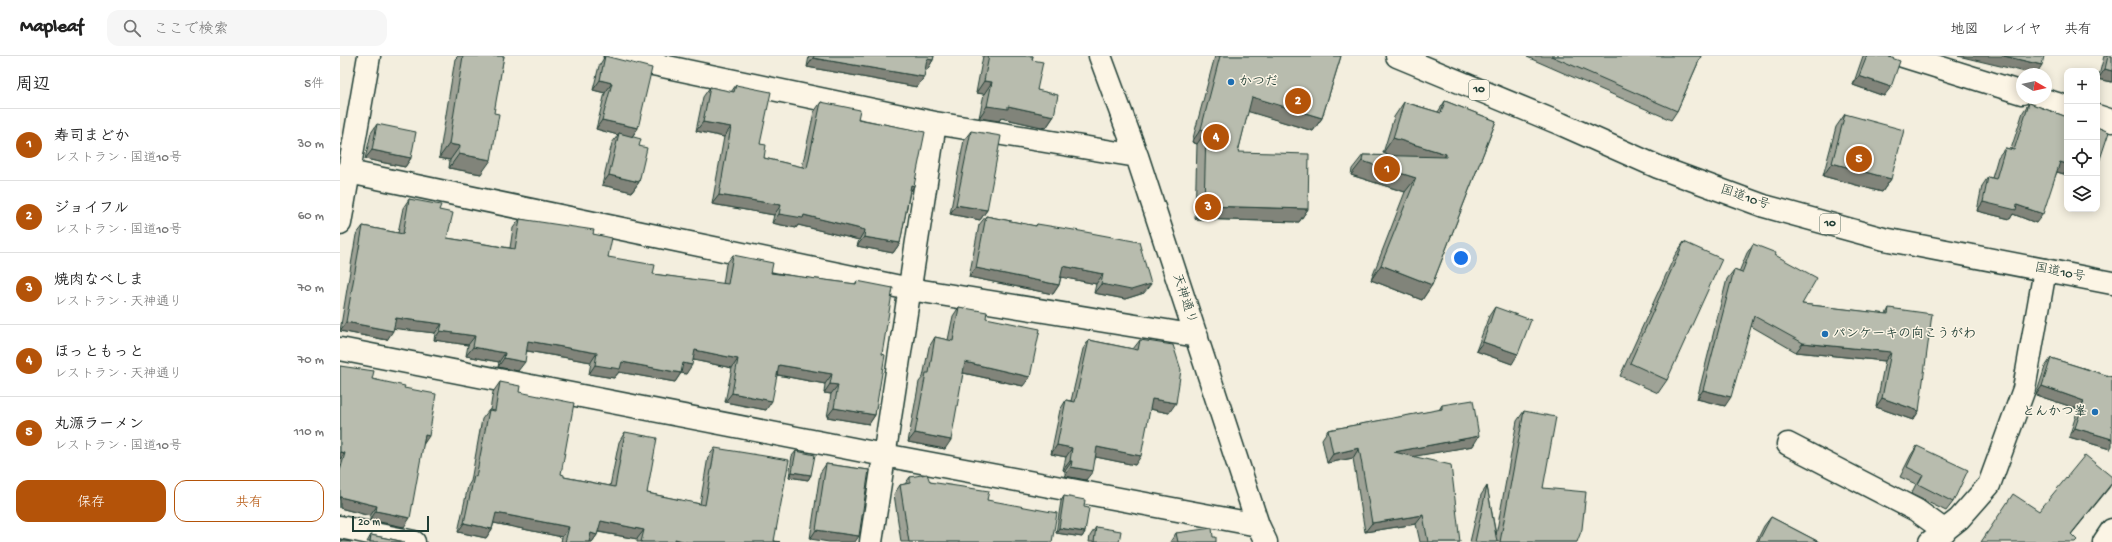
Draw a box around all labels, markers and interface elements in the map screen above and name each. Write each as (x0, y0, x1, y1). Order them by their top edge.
search box (107, 10, 387, 46)
text: Mapleaf (20, 16, 83, 39)
icon: search (121, 17, 143, 39)
text: ここで検索 (153, 21, 228, 39)
text: 地図 (1951, 22, 1979, 39)
text: レイヤ (2001, 22, 2042, 39)
text: 共有 (2064, 22, 2092, 39)
north arrow (2016, 68, 2052, 104)
map controls (2064, 68, 2100, 212)
button: + (2064, 68, 2100, 104)
place label: かつだ (1239, 75, 1278, 90)
text: 周辺 (16, 76, 50, 96)
text: 5件 (304, 77, 324, 92)
marker: かつだ (1226, 77, 1236, 87)
road number: 10 (1469, 80, 1489, 100)
pin: 2 (1285, 86, 1311, 116)
button: − (2064, 104, 2100, 140)
pin: 4 (1203, 122, 1229, 152)
text: 寿司まどか (54, 128, 130, 146)
text: 1 (26, 137, 32, 152)
text: 30 m (298, 137, 324, 152)
button: locate (2064, 140, 2100, 176)
pin: 5 (1846, 144, 1872, 174)
text: レストラン · 国道10号 (54, 151, 182, 166)
pin: 1 (1374, 154, 1400, 184)
button: layers (2064, 176, 2100, 212)
street label: 国道10号 (1718, 182, 1772, 213)
pin: 3 (1195, 192, 1221, 222)
text: ジョイフル (54, 200, 129, 218)
text: 2 (26, 209, 32, 224)
text: 60 m (298, 209, 324, 224)
road number: 10 (1820, 214, 1840, 234)
text: レストラン · 国道10号 (54, 223, 182, 238)
your location (1451, 248, 1471, 268)
street label: 国道10号 (2033, 260, 2087, 285)
text: 焼肉なべしま (54, 272, 144, 290)
street label: 天神通り (1169, 272, 1200, 326)
text: 3 (26, 281, 32, 296)
text: 70 m (298, 281, 324, 296)
text: レストラン · 天神通り (54, 295, 182, 310)
place label: パンケーキの向こうがわ (1833, 326, 1976, 342)
marker: パンケーキの向こうがわ (1820, 329, 1830, 339)
text: ほっともっと (54, 344, 144, 362)
text: 4 (26, 353, 32, 368)
text: 70 m (298, 353, 324, 368)
text: レストラン · 天神通り (54, 367, 182, 382)
place label: とんかつ峯 (2022, 404, 2087, 420)
marker: とんかつ峯 (2090, 407, 2100, 417)
text: 丸源ラーメン (54, 416, 144, 434)
text: 5 (26, 425, 32, 440)
text: 110 m (294, 425, 324, 440)
text: レストラン · 国道10号 (54, 439, 182, 454)
button: 保存 (16, 480, 166, 522)
button: 共有 (174, 480, 324, 522)
scale bar (352, 514, 429, 533)
text: 20 m (358, 517, 380, 529)

